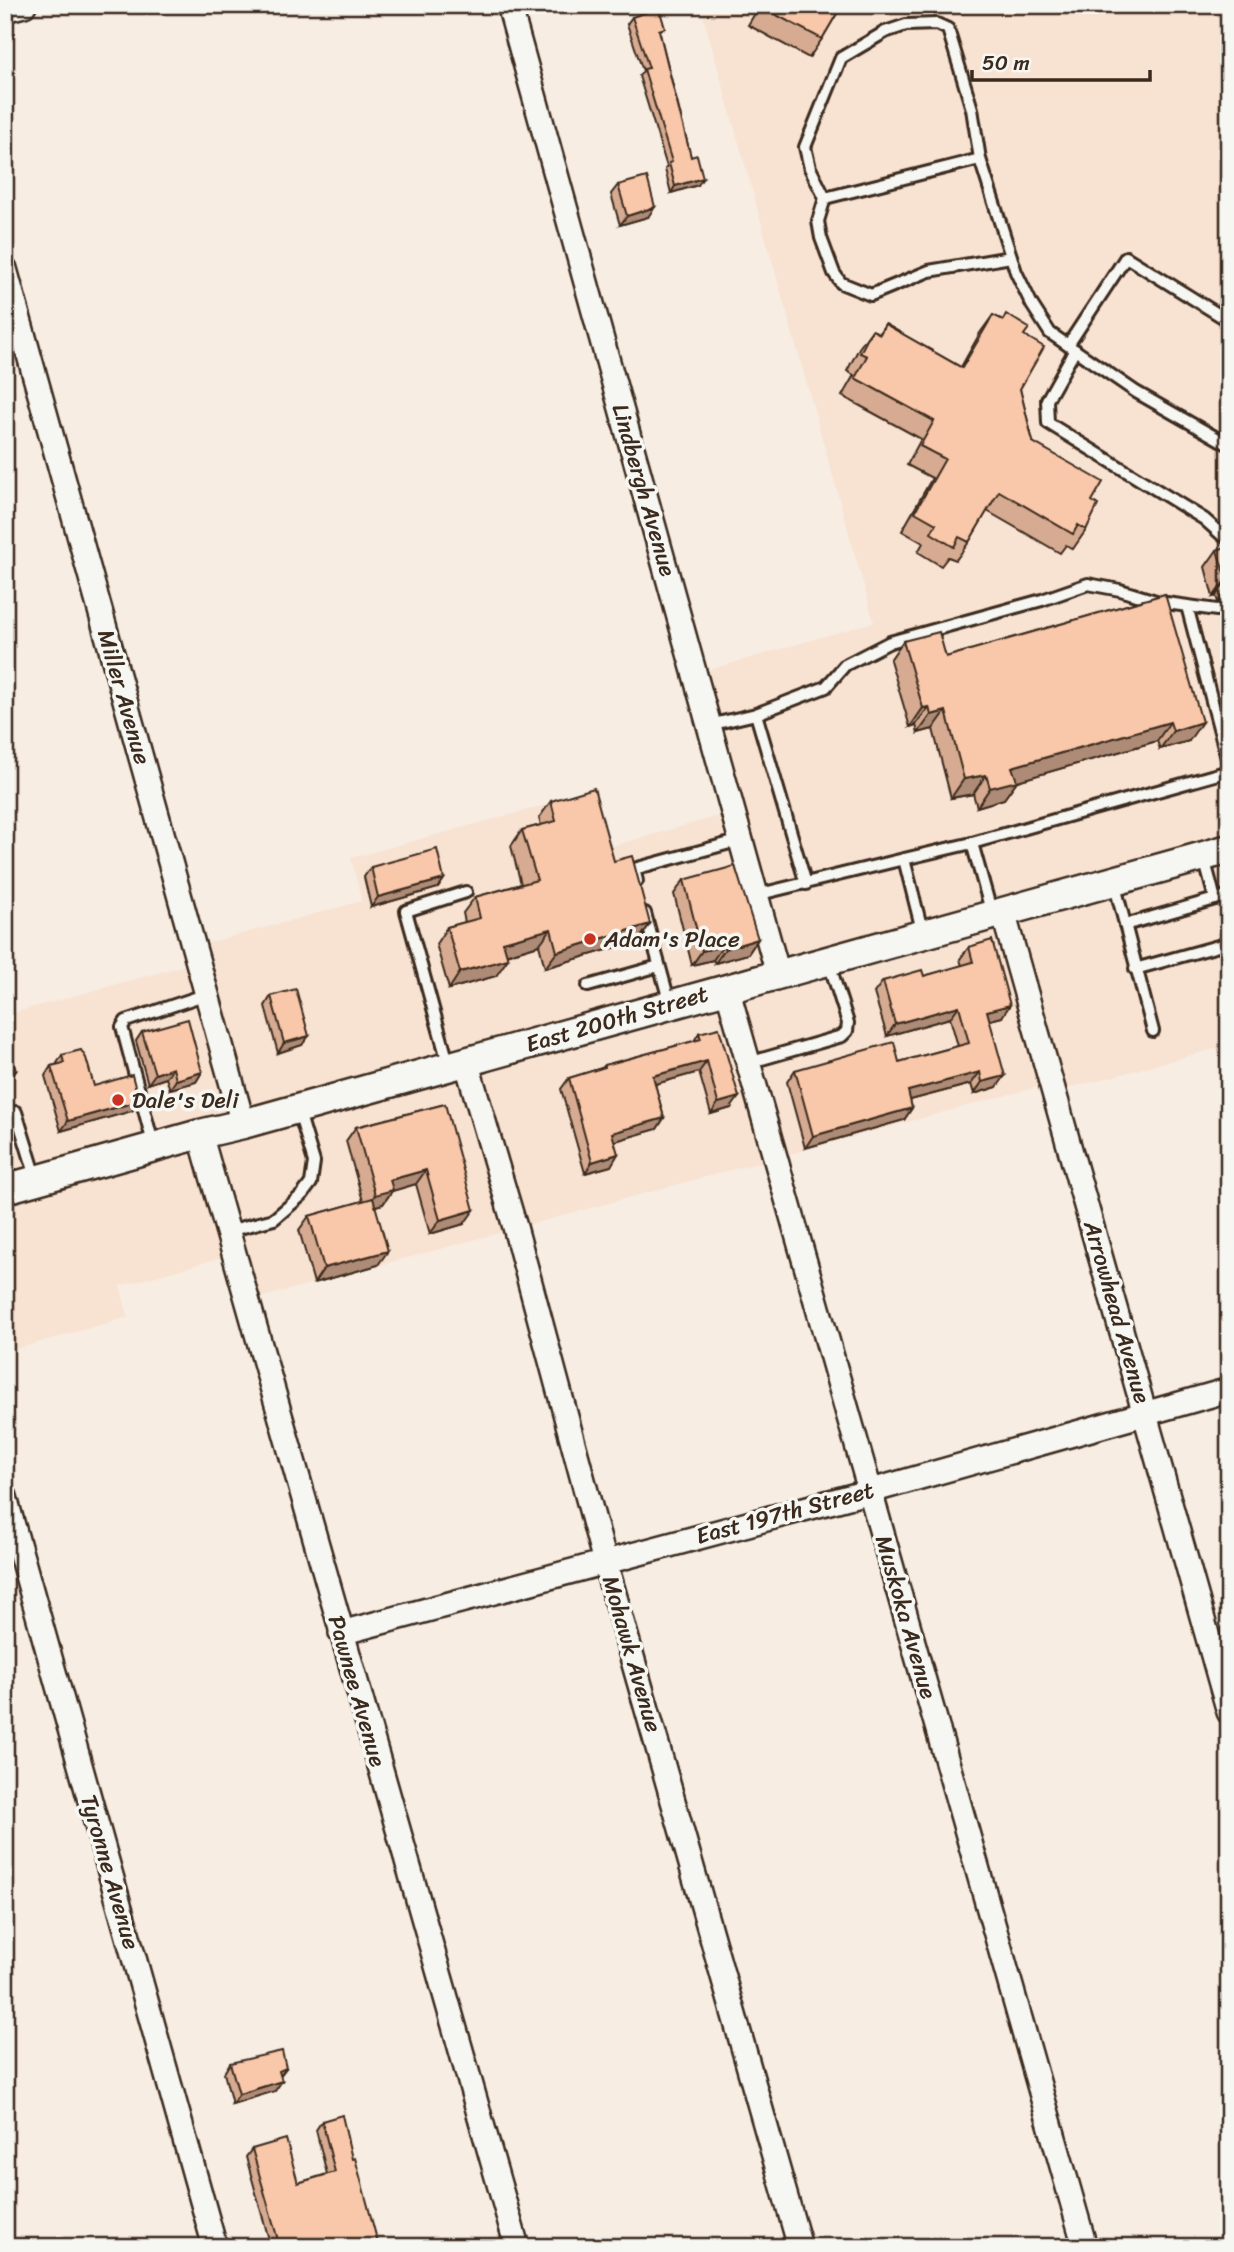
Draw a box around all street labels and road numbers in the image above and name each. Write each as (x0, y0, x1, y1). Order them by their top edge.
street label: Lindbergh Avenue (600, 399, 688, 581)
street label: Miller Avenue (85, 625, 163, 770)
street label: East 200th Street (521, 973, 713, 1065)
street label: Arrowhead Avenue (1071, 1215, 1163, 1408)
street label: East 197th Street (691, 1470, 879, 1556)
street label: Muskoka Avenue (863, 1530, 949, 1704)
street label: Mohawk Avenue (590, 1571, 674, 1737)
street label: Pawnee Avenue (316, 1610, 398, 1772)
street label: Tyronne Avenue (68, 1789, 152, 1955)

